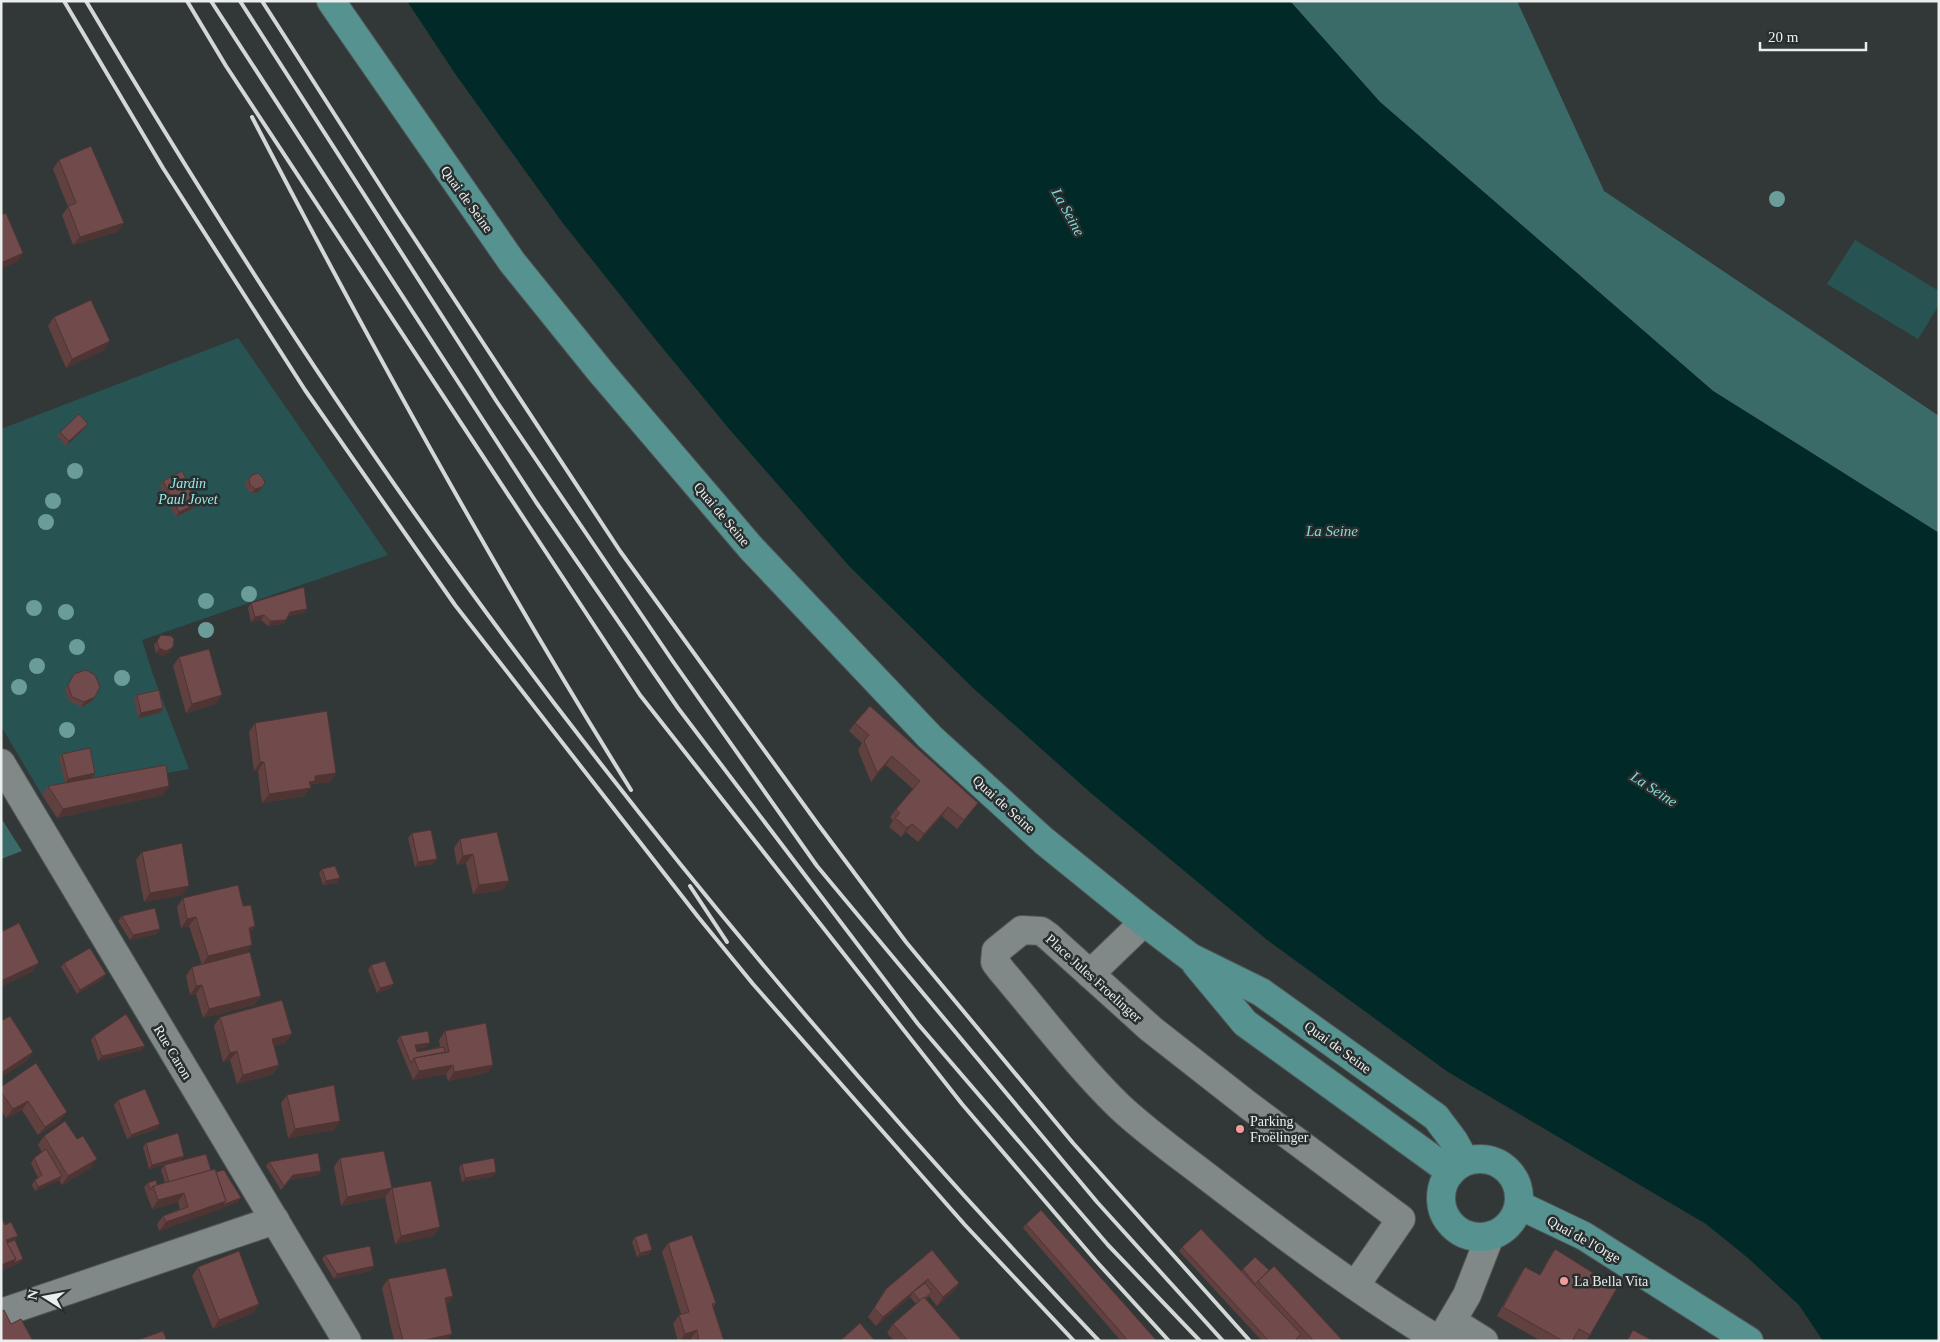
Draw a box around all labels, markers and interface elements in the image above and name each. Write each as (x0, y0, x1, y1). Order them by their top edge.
scale bar (1760, 20, 1866, 52)
text: 20 m (1768, 29, 1799, 45)
street label: Quai de Seine (437, 163, 496, 235)
water label: La Seine (1048, 184, 1088, 239)
park label: Jardin Paul Jovet (157, 476, 219, 507)
street label: Quai de Seine (691, 479, 753, 549)
water label: La Seine (1305, 523, 1358, 539)
water label: La Seine (1627, 768, 1680, 810)
street label: Quai de Seine (969, 773, 1038, 836)
street label: Place Jules Froelinger (1043, 931, 1145, 1026)
street label: Quai de Seine (1302, 1018, 1374, 1077)
street label: Rue Caron (151, 1023, 195, 1082)
place label: Parking Froëlinger (1250, 1114, 1309, 1145)
marker: Parking Froëlinger (1234, 1123, 1246, 1135)
street label: Quai de l'Orge (1544, 1213, 1623, 1266)
north arrow (20, 1272, 70, 1322)
place label: La Bella Vita (1574, 1274, 1649, 1289)
marker: La Bella Vita (1558, 1275, 1570, 1287)
text: N (24, 1288, 41, 1301)

